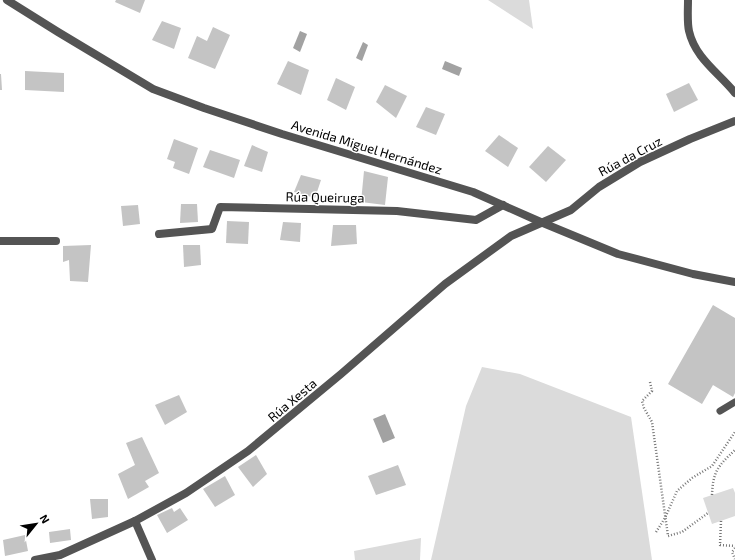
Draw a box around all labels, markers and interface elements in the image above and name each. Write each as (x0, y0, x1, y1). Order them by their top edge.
street label: Avenida Miguel Hernández (290, 116, 444, 178)
street label: Rúa da Cruz (595, 133, 665, 179)
street label: Rúa Queiruga (285, 188, 365, 206)
street label: Rúa Xesta (264, 375, 320, 425)
north arrow (16, 504, 56, 544)
text: N (37, 512, 53, 525)

